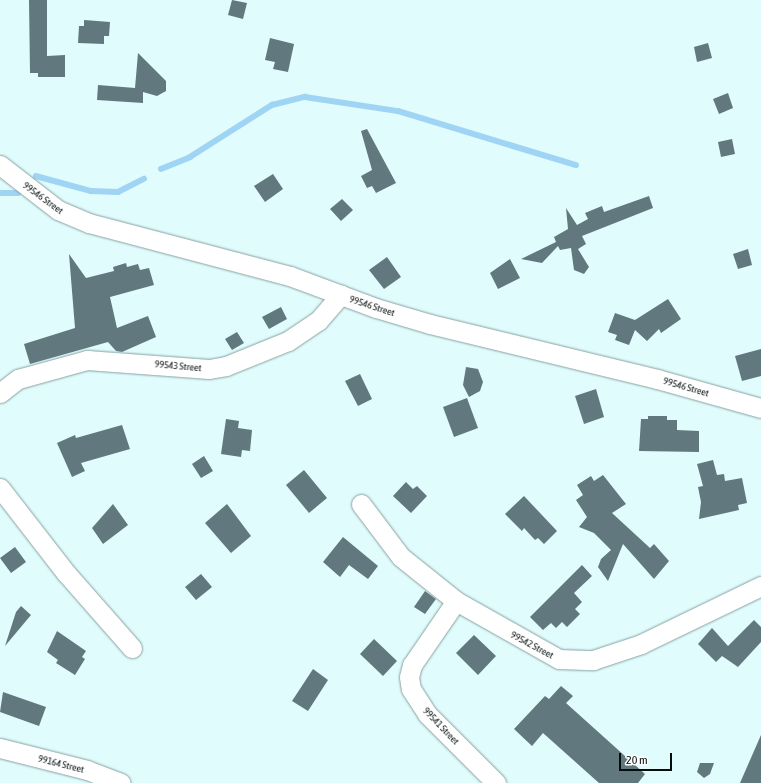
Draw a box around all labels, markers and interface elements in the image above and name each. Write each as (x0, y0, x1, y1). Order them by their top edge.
street label: 99546 Street (21, 179, 65, 217)
street label: 99546 Street (348, 293, 396, 319)
street label: 99543 Street (154, 358, 202, 374)
street label: 99546 Street (662, 375, 710, 399)
street label: 99542 Street (509, 629, 555, 661)
street label: 99541 Street (420, 705, 462, 747)
scale bar (621, 745, 674, 771)
street label: 99164 Street (37, 753, 85, 775)
text: 20 m (626, 753, 648, 767)

